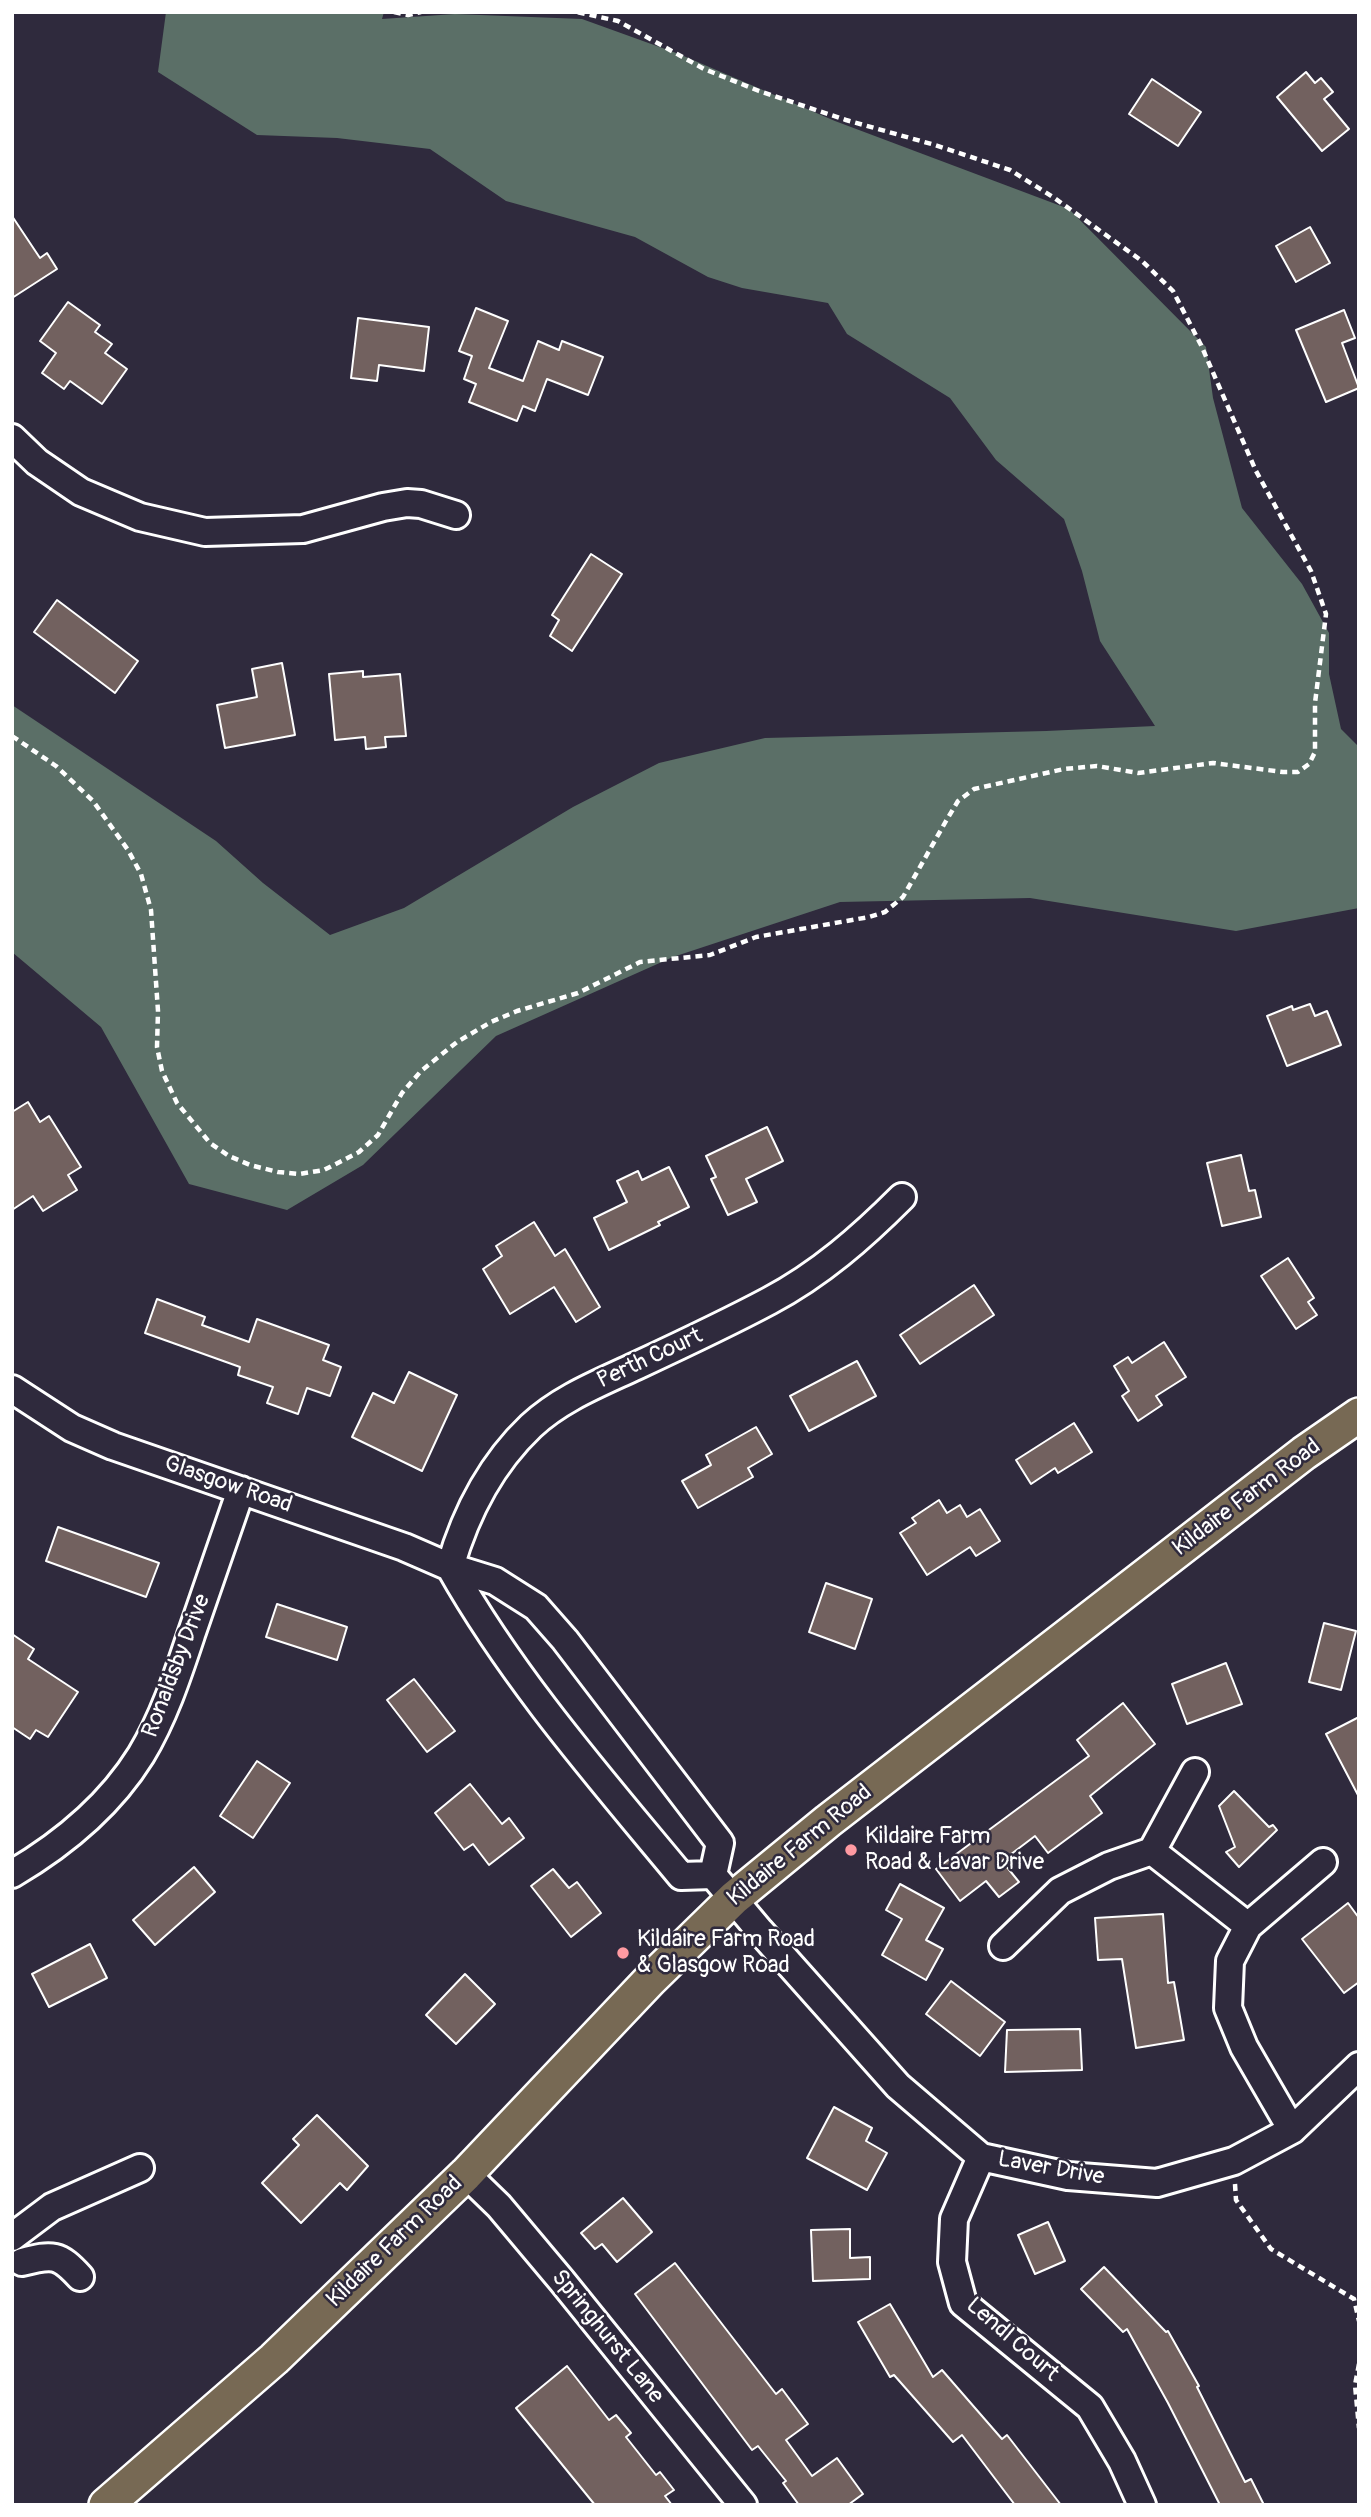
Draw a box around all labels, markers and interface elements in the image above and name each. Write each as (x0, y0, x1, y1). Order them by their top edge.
street label: Perth Court (593, 1323, 707, 1395)
street label: Kildaire Farm Road (1168, 1433, 1326, 1563)
street label: Glasgow Road (160, 1450, 296, 1520)
street label: Ronaldsby Drive (137, 1590, 217, 1742)
street label: Kildaire Farm Road (722, 1779, 878, 1913)
place label: Kildaire Farm Road & Lavar Drive (865, 1823, 1044, 1877)
marker: Kildaire Farm Road & Lavar Drive (843, 1842, 859, 1858)
place label: Kildaire Farm Road & Glasgow Road (637, 1926, 815, 1980)
marker: Kildaire Farm Road & Glasgow Road (615, 1945, 631, 1961)
street label: Laver Drive (996, 2146, 1106, 2192)
street label: Kildaire Farm Road (321, 2170, 469, 2314)
street label: Springhurst Lane (545, 2265, 669, 2409)
street label: Lendl Court (960, 2292, 1064, 2388)

